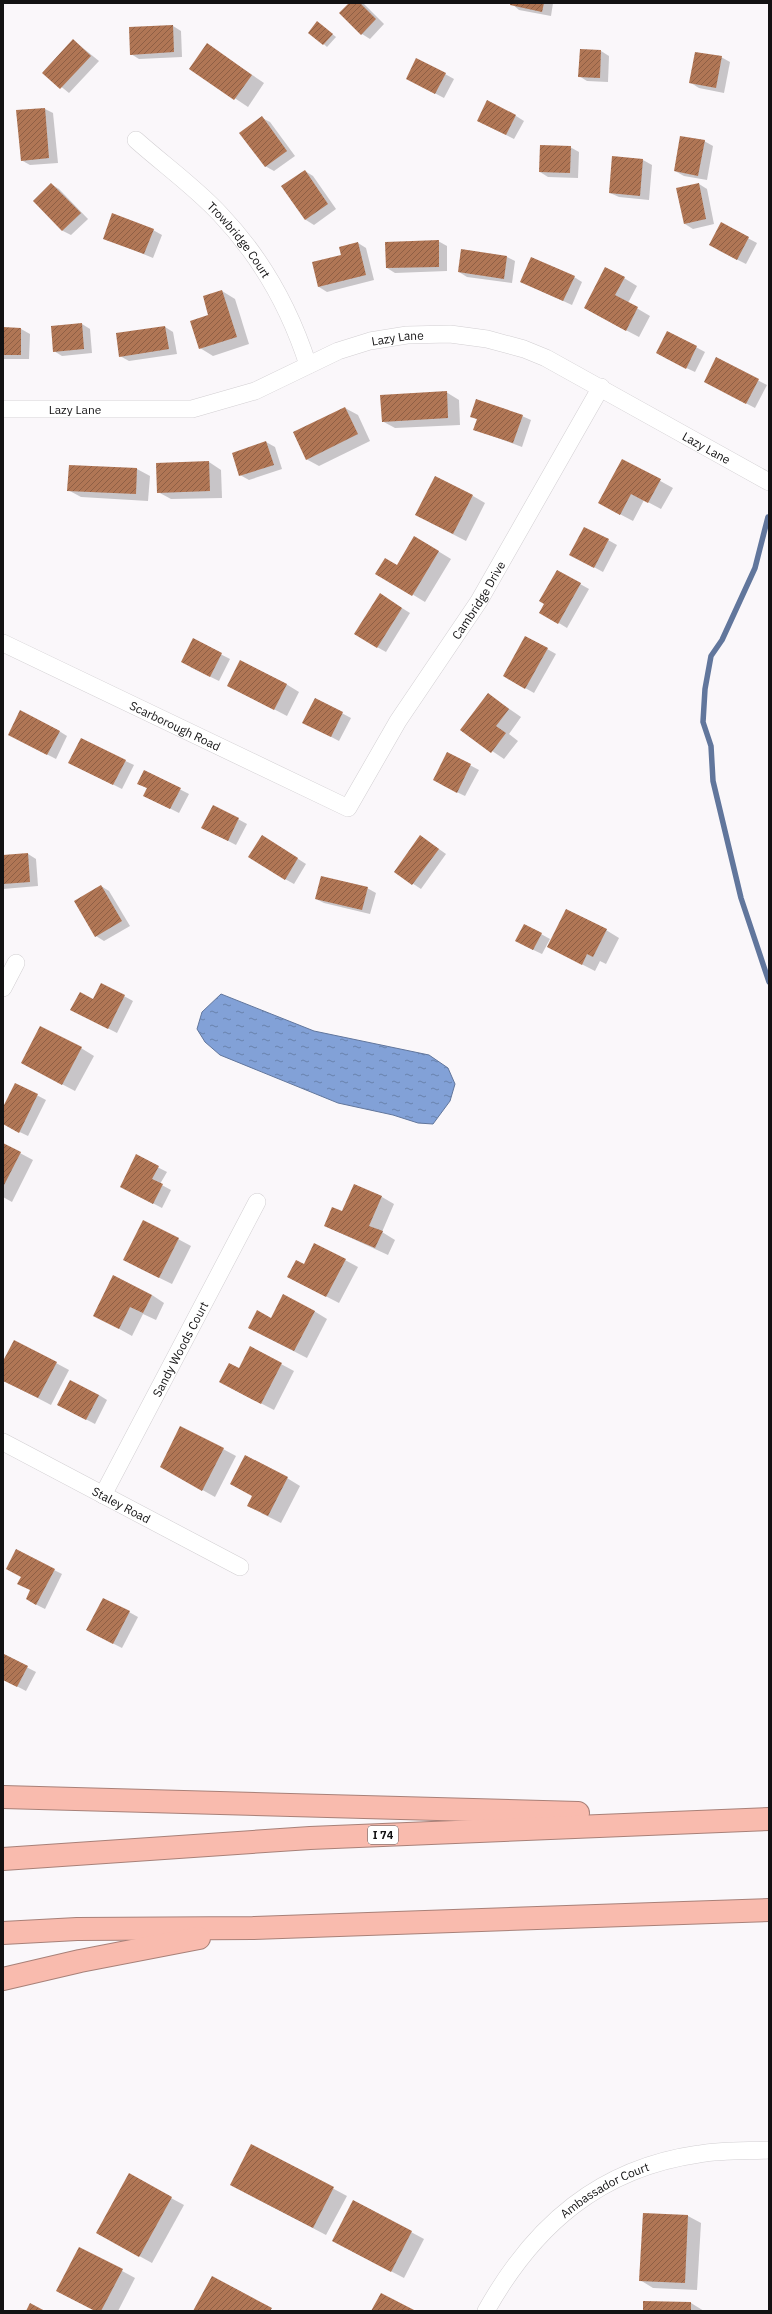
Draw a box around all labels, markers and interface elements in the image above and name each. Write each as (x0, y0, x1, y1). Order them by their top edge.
street label: Trowbridge Court (204, 198, 274, 280)
street label: Lazy Lane (370, 327, 424, 348)
street label: Lazy Lane (49, 402, 102, 417)
street label: Lazy Lane (680, 428, 734, 467)
street label: Cambridge Drive (448, 558, 508, 642)
street label: Scarborough Road (127, 697, 223, 754)
street label: Sandy Woods Court (149, 1299, 211, 1399)
street label: Staley Road (90, 1483, 153, 1526)
road number: I 74 (368, 1826, 398, 1844)
street label: Ambassador Court (557, 2159, 651, 2221)

